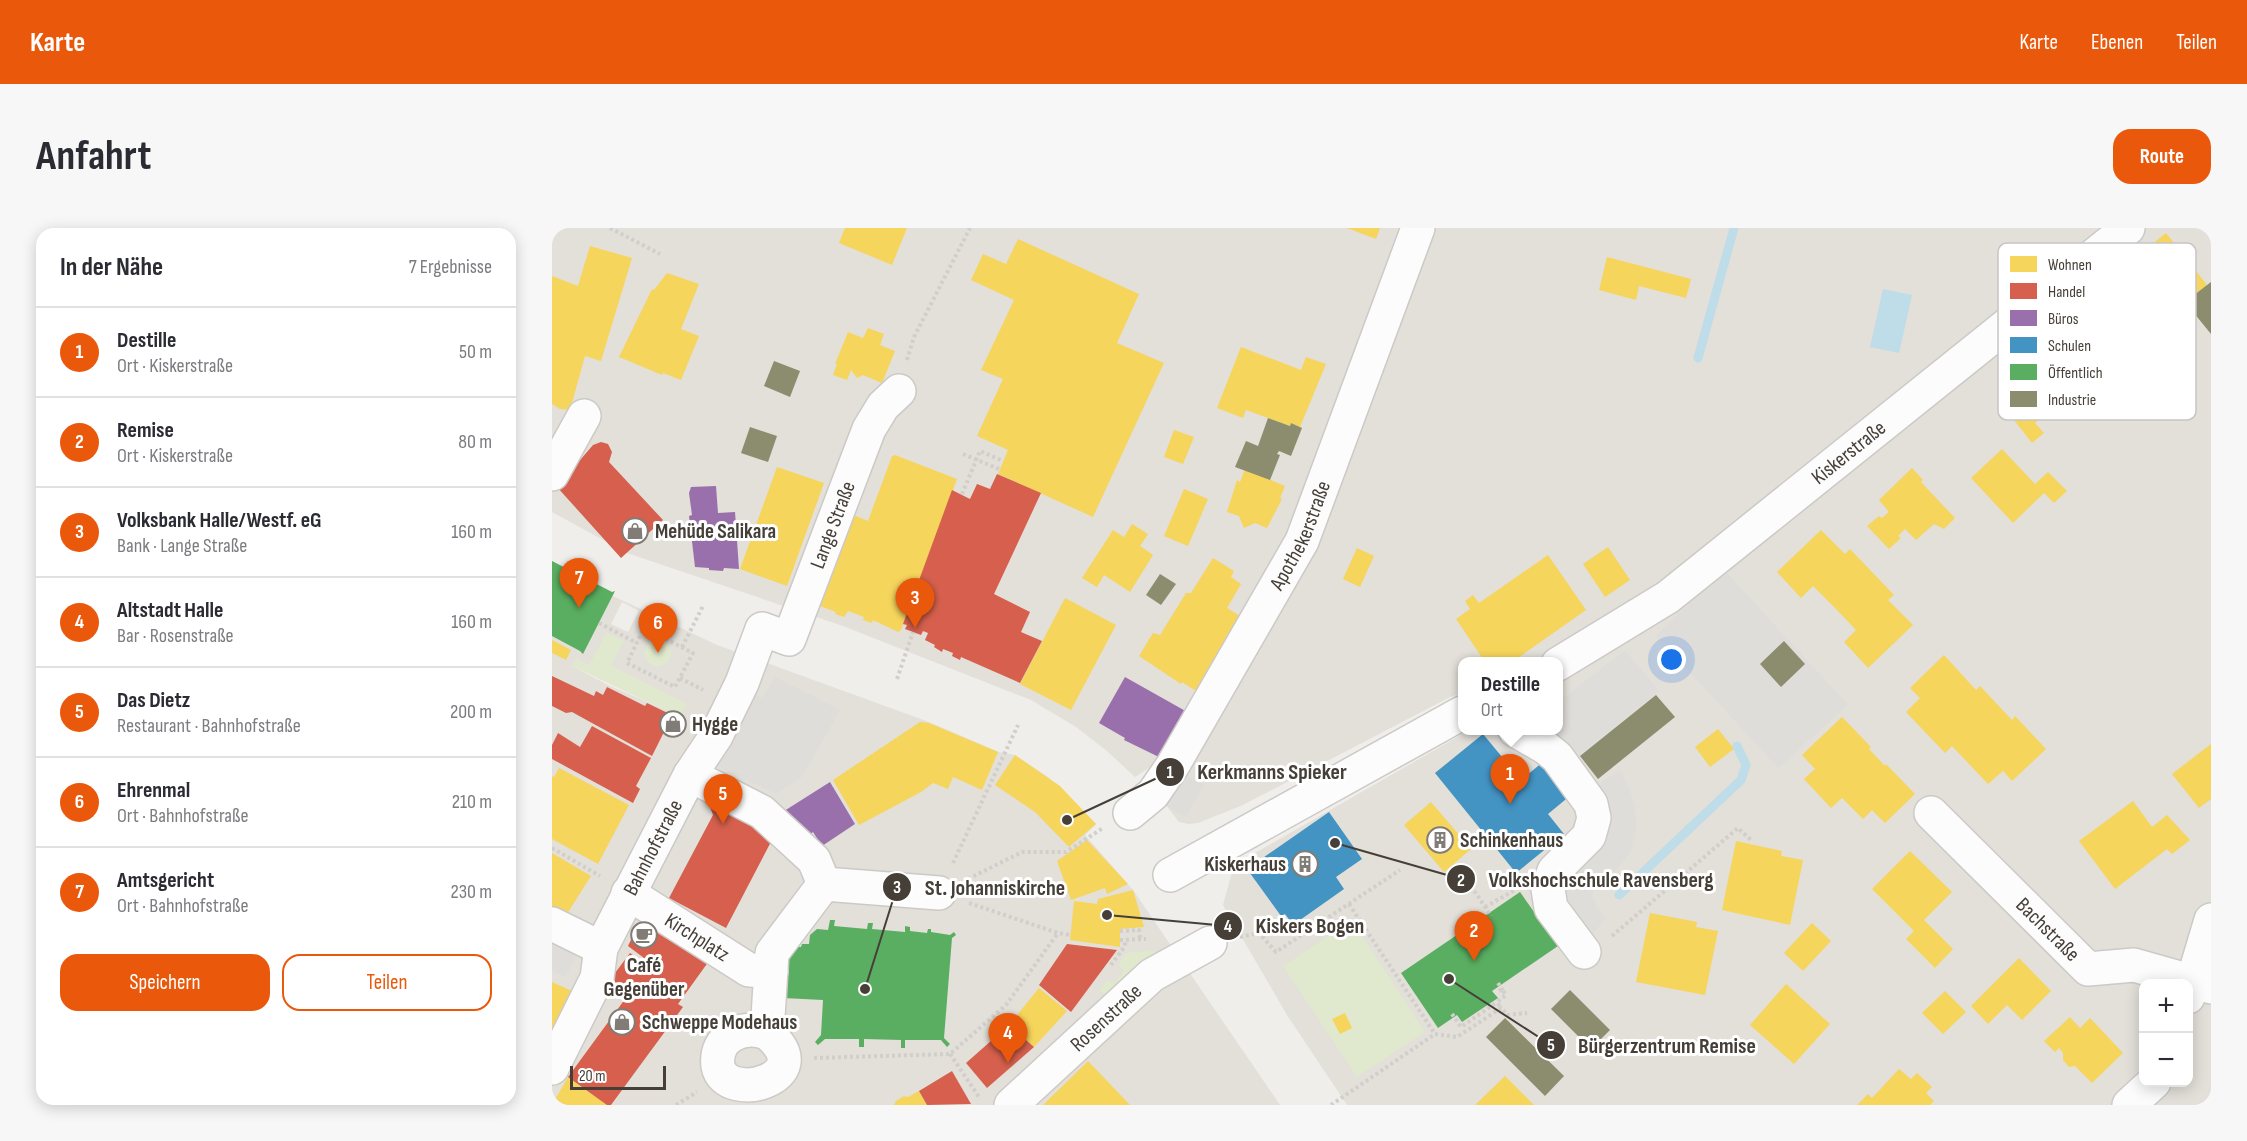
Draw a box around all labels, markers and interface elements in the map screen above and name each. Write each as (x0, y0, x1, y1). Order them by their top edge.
text: Karte (30, 26, 85, 59)
text: Karte (2020, 30, 2058, 55)
text: Ebenen (2091, 30, 2143, 55)
text: Teilen (2176, 30, 2217, 55)
button: Route (2113, 129, 2211, 184)
text: Anfahrt (36, 131, 151, 182)
legend (1998, 243, 2196, 420)
text: In der Nähe (60, 252, 163, 283)
text: 7 Ergebnisse (409, 255, 492, 279)
text: Wohnen (2048, 256, 2092, 275)
text: Handel (2048, 283, 2085, 302)
text: Büros (2048, 310, 2079, 329)
text: Destille (117, 327, 176, 354)
text: Schulen (2048, 337, 2091, 356)
text: 1 (76, 340, 83, 364)
text: 50 m (459, 340, 492, 364)
text: Ort · Kiskerstraße (117, 354, 233, 378)
text: Öffentlich (2048, 364, 2103, 383)
text: Industrie (2048, 391, 2096, 410)
street label: Kiskerstraße (1807, 415, 1891, 490)
text: Remise (117, 417, 174, 444)
text: 2 (75, 430, 84, 454)
text: 80 m (458, 430, 492, 454)
text: Ort · Kiskerstraße (117, 444, 233, 468)
street label: Lange Straße (805, 478, 861, 572)
street label: Apothekerstraße (1264, 478, 1336, 595)
text: Volksbank Halle/Westf. eG (117, 507, 322, 534)
shop icon: Mehüde Salikara (620, 516, 650, 546)
place label: Mehüde Salikara (655, 519, 776, 544)
text: 3 (75, 520, 84, 544)
text: 160 m (451, 520, 492, 544)
text: Bank · Lange Straße (117, 534, 247, 558)
pin: 7 (560, 558, 598, 608)
pin: 3 (896, 578, 934, 628)
text: Altstadt Halle (117, 597, 223, 624)
pin: 6 (638, 604, 678, 653)
text: 4 (75, 610, 84, 634)
text: 160 m (451, 610, 492, 634)
text: Bar · Rosenstraße (117, 624, 234, 648)
your location (1657, 645, 1686, 674)
popup (1458, 657, 1563, 735)
text: Destille (1481, 671, 1540, 698)
text: Das Dietz (117, 687, 190, 714)
text: Ort (1481, 698, 1503, 722)
text: 5 (75, 700, 84, 724)
text: 200 m (450, 700, 492, 724)
shop icon: Hygge (658, 709, 688, 739)
place label: Hygge (692, 712, 738, 737)
text: Restaurant · Bahnhofstraße (117, 714, 301, 738)
callout: Kerkmanns Spieker (1155, 752, 1359, 792)
pin: 1 (1490, 754, 1530, 804)
text: Kerkmanns Spieker (1197, 759, 1347, 786)
text: 1 (1166, 762, 1174, 783)
pin: 5 (704, 774, 742, 824)
text: Ehrenmal (117, 777, 190, 804)
text: 6 (75, 790, 84, 814)
text: 210 m (452, 790, 492, 814)
street label: Bahnhofstraße (618, 796, 688, 900)
text: Ort · Bahnhofstraße (117, 804, 248, 828)
building icon: Schinkenhaus (1425, 825, 1455, 855)
place label: Schinkenhaus (1460, 828, 1563, 853)
building icon: Kiskerhaus (1290, 849, 1320, 879)
place label: Kiskerhaus (1204, 852, 1286, 877)
callout: Volkshochschule Ravensberg (1446, 859, 1725, 899)
text: Amtsgericht (117, 867, 214, 894)
callout: St. Johanniskirche (882, 867, 1077, 907)
text: Volkshochschule Ravensberg (1489, 867, 1713, 894)
text: 2 (1457, 870, 1465, 891)
text: St. Johanniskirche (925, 875, 1065, 902)
text: 3 (893, 877, 901, 898)
text: 7 (75, 880, 84, 904)
text: 230 m (450, 880, 492, 904)
street label: Bachstraße (2011, 893, 2085, 967)
text: Ort · Bahnhofstraße (117, 894, 248, 918)
callout: Kiskers Bogen (1213, 906, 1376, 946)
street label: Kirchplatz (660, 908, 734, 967)
pin: 2 (1454, 912, 1494, 961)
text: Kiskers Bogen (1256, 913, 1364, 940)
text: 4 (1224, 916, 1233, 937)
cafe icon: Café Gegenüber (629, 920, 659, 950)
place label: Café Gegenüber (604, 953, 685, 1002)
button: Speichern (60, 954, 270, 1011)
button: Teilen (282, 954, 492, 1011)
street label: Rosenstraße (1065, 979, 1147, 1057)
map controls (2139, 979, 2193, 1087)
button: + (2139, 979, 2193, 1033)
shop icon: Schweppe Modehaus (607, 1007, 637, 1037)
place label: Schweppe Modehaus (642, 1010, 797, 1035)
pin: 4 (988, 1014, 1028, 1063)
callout: Bürgerzentrum Remise (1536, 1025, 1767, 1065)
text: Bürgerzentrum Remise (1578, 1033, 1756, 1060)
button: − (2139, 1033, 2193, 1087)
text: 5 (1547, 1035, 1555, 1056)
scale bar (570, 1063, 666, 1090)
text: 20 m (579, 1067, 606, 1086)

